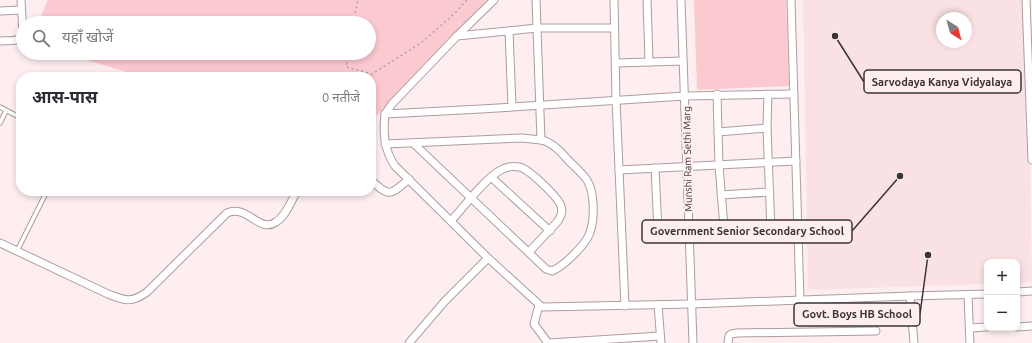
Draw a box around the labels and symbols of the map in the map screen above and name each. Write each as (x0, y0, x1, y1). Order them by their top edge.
north arrow (936, 12, 972, 48)
callout: Sarvodaya Kanya Vidyalaya (864, 70, 1021, 93)
text: Sarvodaya Kanya Vidyalaya (872, 76, 1012, 88)
street label: Munshi Ram Sethi Marg (681, 106, 694, 212)
callout: Government Senior Secondary School (642, 220, 852, 243)
text: Government Senior Secondary School (650, 225, 845, 237)
callout: Govt. Boys HB School (794, 303, 920, 326)
text: Govt. Boys HB School (802, 308, 913, 320)

